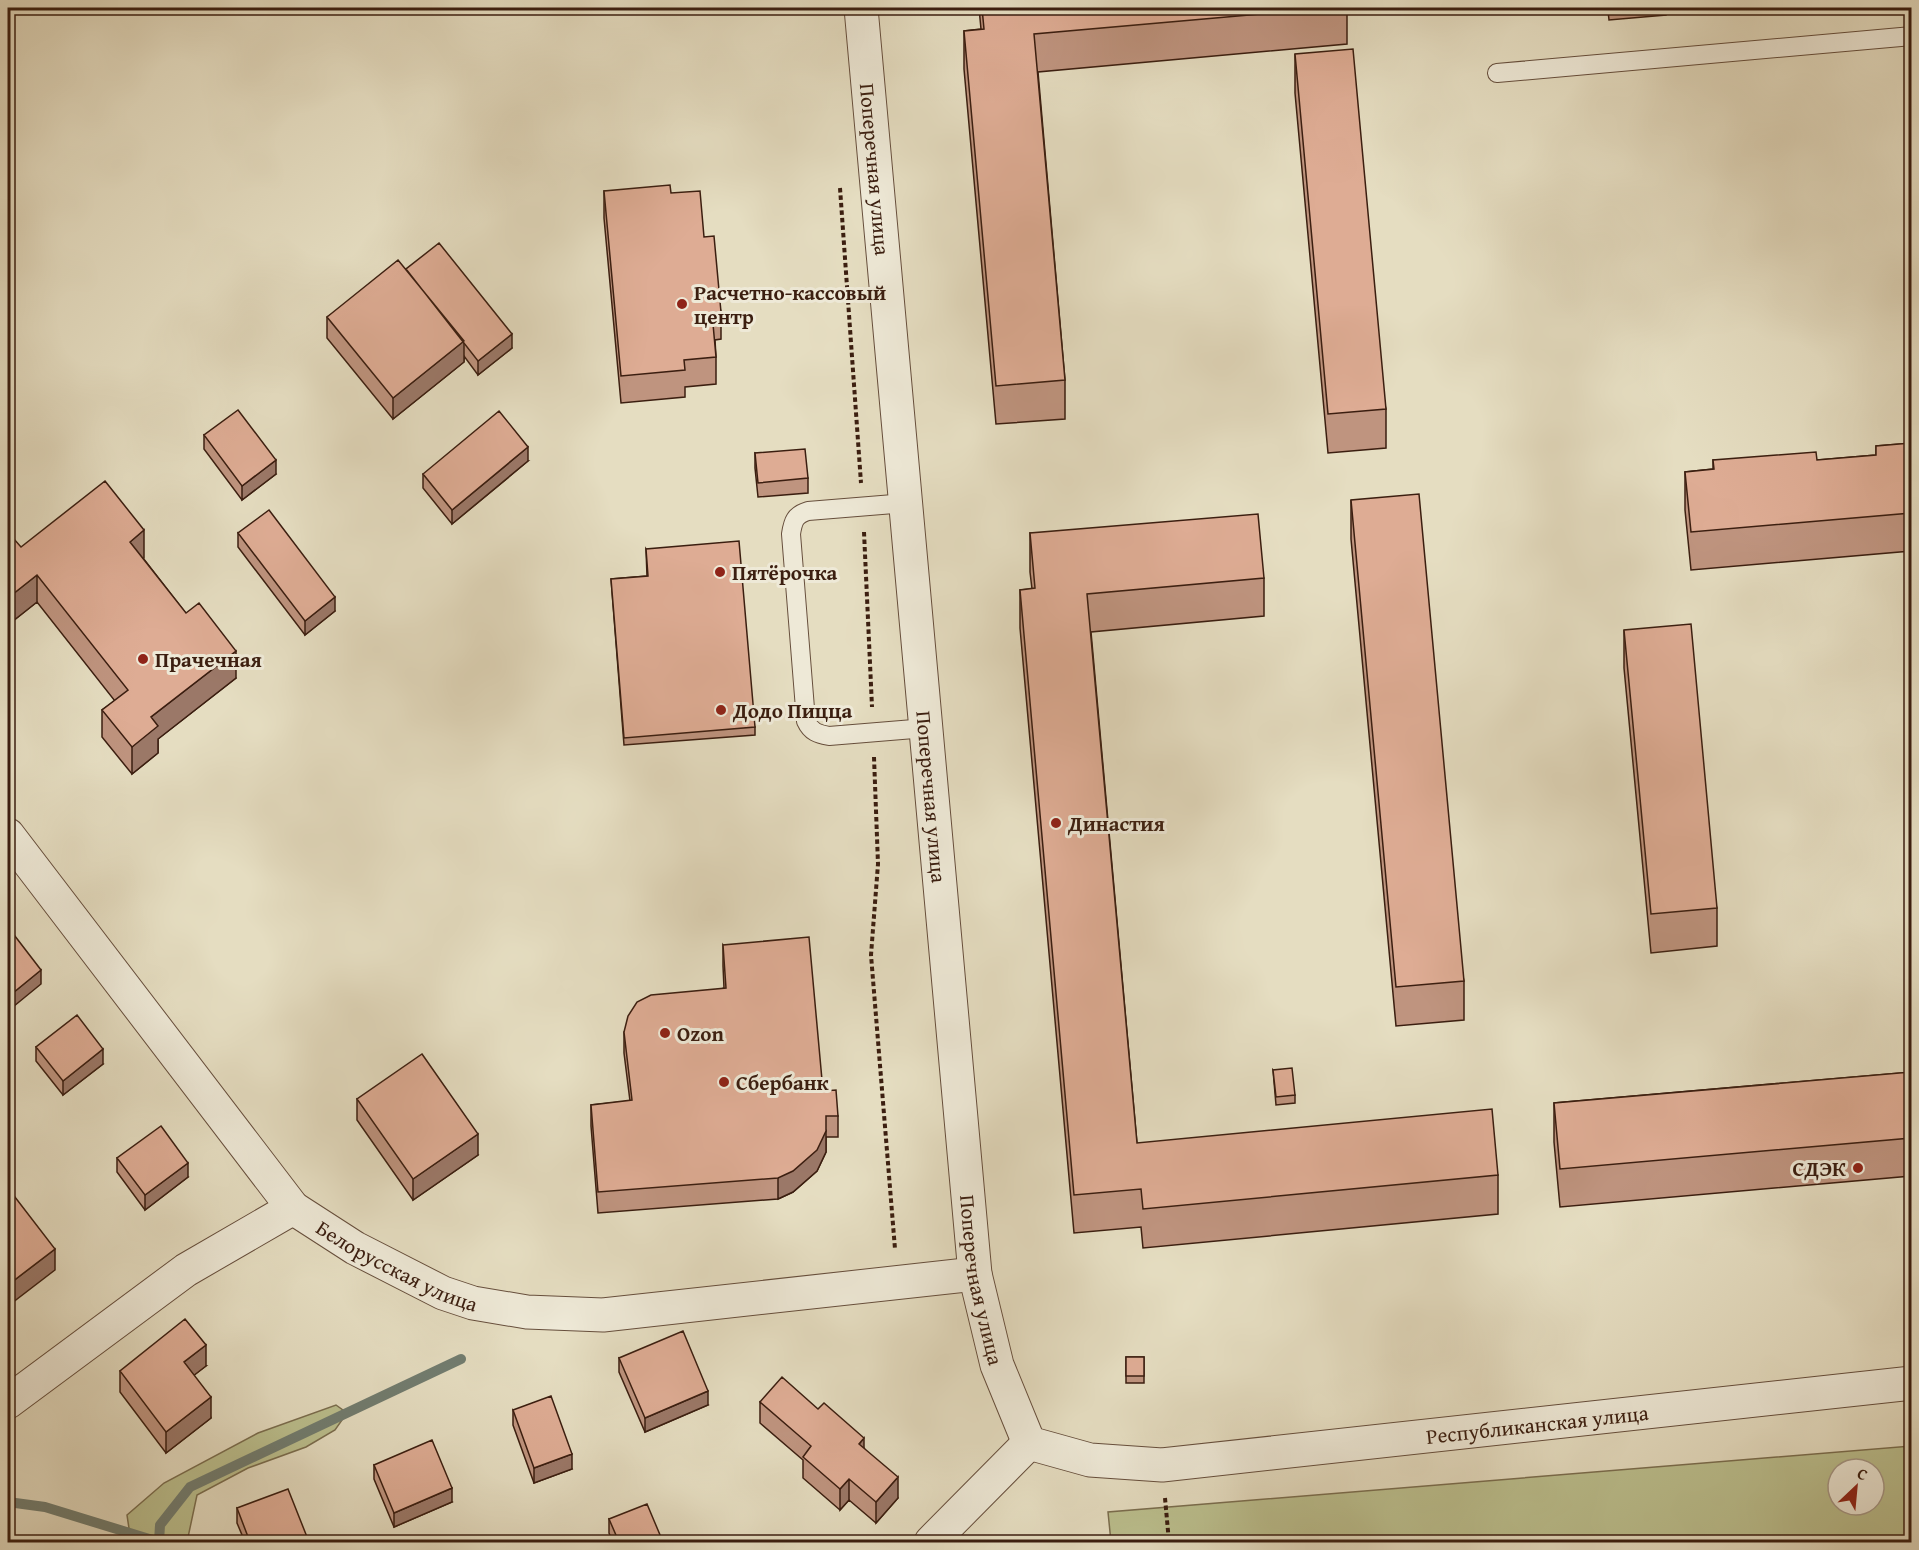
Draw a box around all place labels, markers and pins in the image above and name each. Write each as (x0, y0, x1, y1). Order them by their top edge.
place label: Расчетно-кассовый центр (694, 277, 886, 332)
marker: Расчетно-кассовый центр (675, 297, 689, 311)
place label: Пятёрочка (732, 557, 838, 588)
marker: Пятёрочка (713, 565, 727, 579)
place label: Прачечная (155, 644, 262, 675)
marker: Прачечная (136, 652, 150, 666)
place label: Додо Пицца (732, 695, 852, 726)
marker: Додо Пицца (714, 703, 728, 717)
place label: Династия (1067, 808, 1165, 839)
marker: Династия (1049, 816, 1063, 830)
place label: Ozon (677, 1018, 724, 1049)
marker: Ozon (658, 1026, 672, 1040)
place label: Сбербанк (736, 1067, 830, 1098)
marker: Сбербанк (717, 1075, 731, 1089)
place label: СДЭК (1793, 1153, 1846, 1184)
marker: СДЭК (1851, 1161, 1865, 1175)

